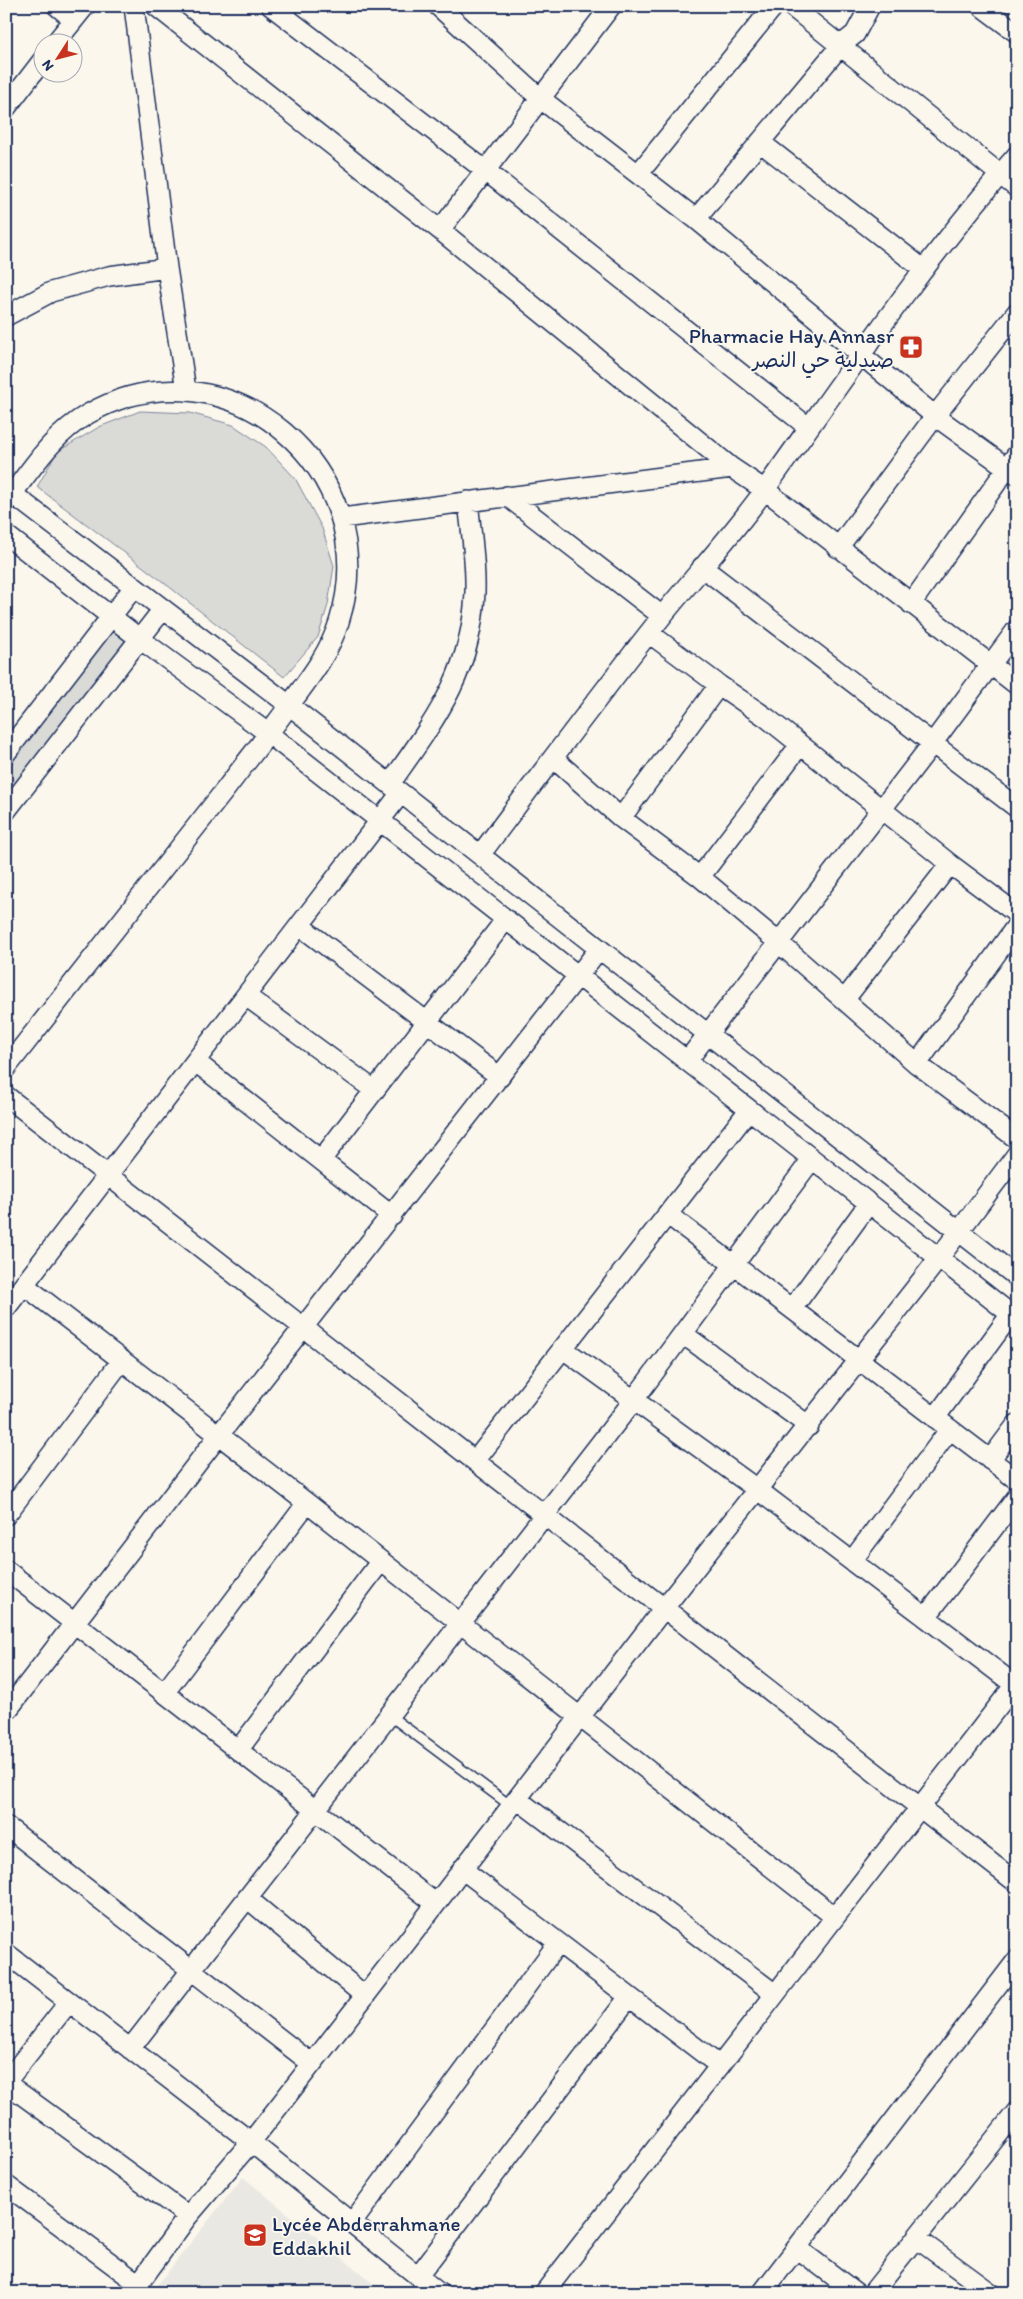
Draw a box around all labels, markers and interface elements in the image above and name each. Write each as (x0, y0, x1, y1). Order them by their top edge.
north arrow (32, 32, 82, 82)
text: N (38, 57, 58, 74)
place label: Pharmacie Hay Annasr صيدلية حي النصر (689, 323, 895, 379)
pharmacy icon: Pharmacie Hay Annasr صيدلية حي النصر (898, 334, 924, 360)
place label: Lycée Abderrahmane Eddakhil (272, 2211, 461, 2260)
school or university icon: Lycée Abderrahmane Eddakhil (242, 2222, 268, 2248)

